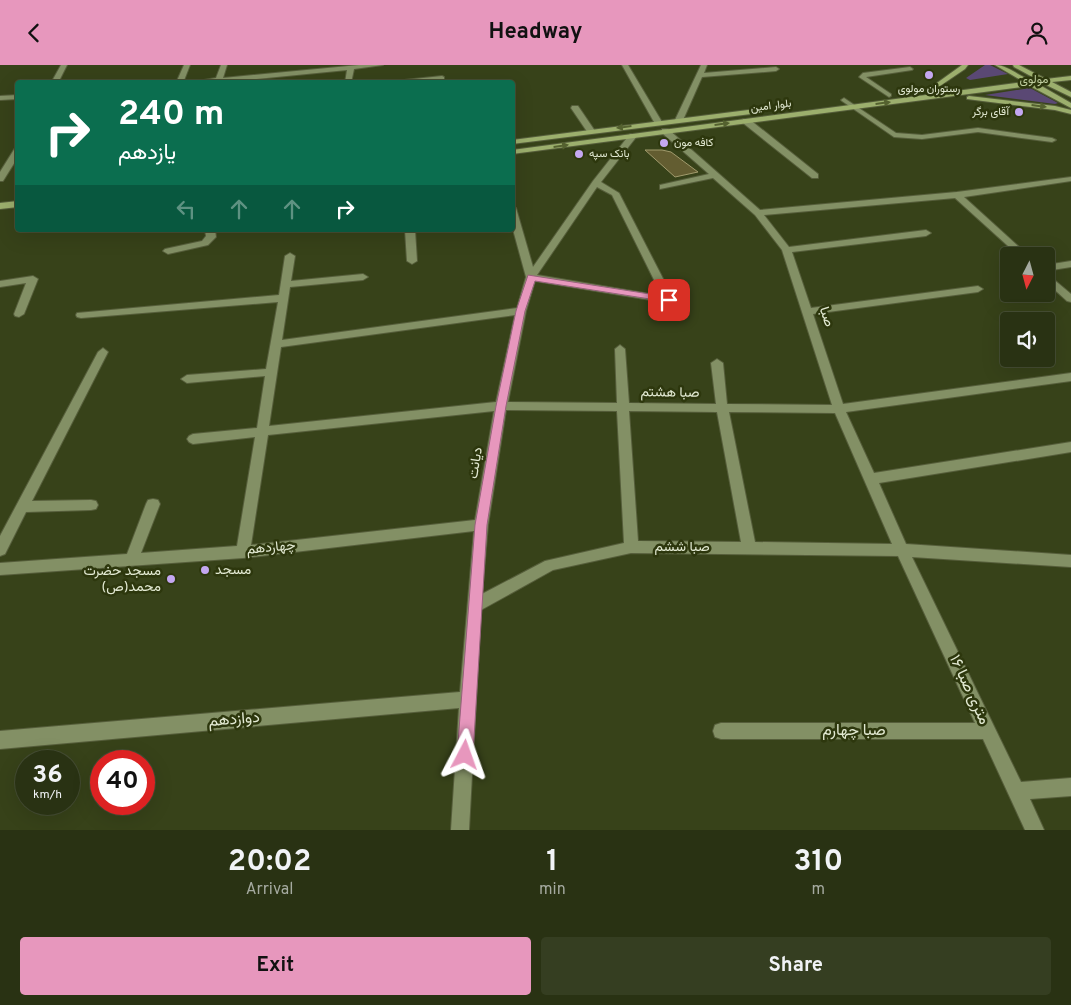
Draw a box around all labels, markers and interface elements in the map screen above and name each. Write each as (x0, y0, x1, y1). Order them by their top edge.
icon: back (20, 19, 48, 47)
text: Headway (489, 19, 582, 46)
icon: person (1023, 19, 1051, 47)
marker: رستوران مولوی (923, 69, 935, 81)
district label: مولوی (1020, 72, 1049, 88)
place label: رستوران مولوی (898, 82, 961, 96)
text: 240 m (118, 93, 224, 137)
street label: بلوار امین (750, 97, 792, 115)
one-way arrow (875, 99, 891, 107)
icon: right (35, 100, 100, 165)
one-way arrow (1032, 102, 1048, 110)
place label: آقاى برگر (971, 105, 1010, 119)
marker: آقاى برگر (1013, 106, 1025, 118)
one-way arrow (714, 120, 730, 128)
one-way arrow (616, 123, 632, 131)
place label: کافه مون (674, 136, 713, 150)
marker: کافه مون (658, 137, 670, 149)
text: یازدهم (118, 140, 176, 167)
one-way arrow (553, 141, 569, 149)
place label: بانک سپه (589, 147, 630, 161)
marker: بانک سپه (573, 148, 585, 160)
icon: left (172, 195, 200, 223)
icon: ahead (225, 195, 253, 223)
icon: ahead (278, 195, 306, 223)
icon: right (331, 195, 359, 223)
north arrow (1000, 247, 1055, 303)
map controls (1000, 247, 1055, 367)
pin (648, 279, 690, 321)
icon: arrive (655, 286, 683, 314)
street label: صبا (815, 305, 837, 330)
button: sound (1000, 312, 1055, 367)
street label: صبا هشتم (640, 384, 700, 402)
street label: دیانت (465, 446, 487, 480)
street label: چهاردهم (246, 537, 296, 559)
street label: صبا ششم (654, 539, 710, 556)
place label: مسجد (215, 562, 251, 579)
place label: مسجد حضرت محمد(ص) (83, 563, 161, 596)
marker: مسجد (199, 564, 211, 576)
marker: مسجد حضرت محمد(ص) (165, 573, 177, 585)
street label: ۱۶ متری صبا (944, 652, 994, 728)
street label: دوازدهم (207, 708, 261, 732)
street label: صبا چهارم (822, 721, 886, 741)
position arrow (438, 728, 490, 780)
speed limit sign: 40 (90, 750, 155, 815)
text: 36 (32, 760, 63, 792)
text: km/h (33, 787, 62, 803)
text: 20:02 (228, 844, 311, 881)
text: 1 (546, 844, 558, 881)
text: 310 (794, 844, 843, 881)
text: Arrival (246, 880, 293, 900)
text: min (539, 880, 566, 900)
text: m (812, 880, 825, 900)
button: Exit (20, 937, 531, 995)
button: Share (541, 937, 1051, 995)

